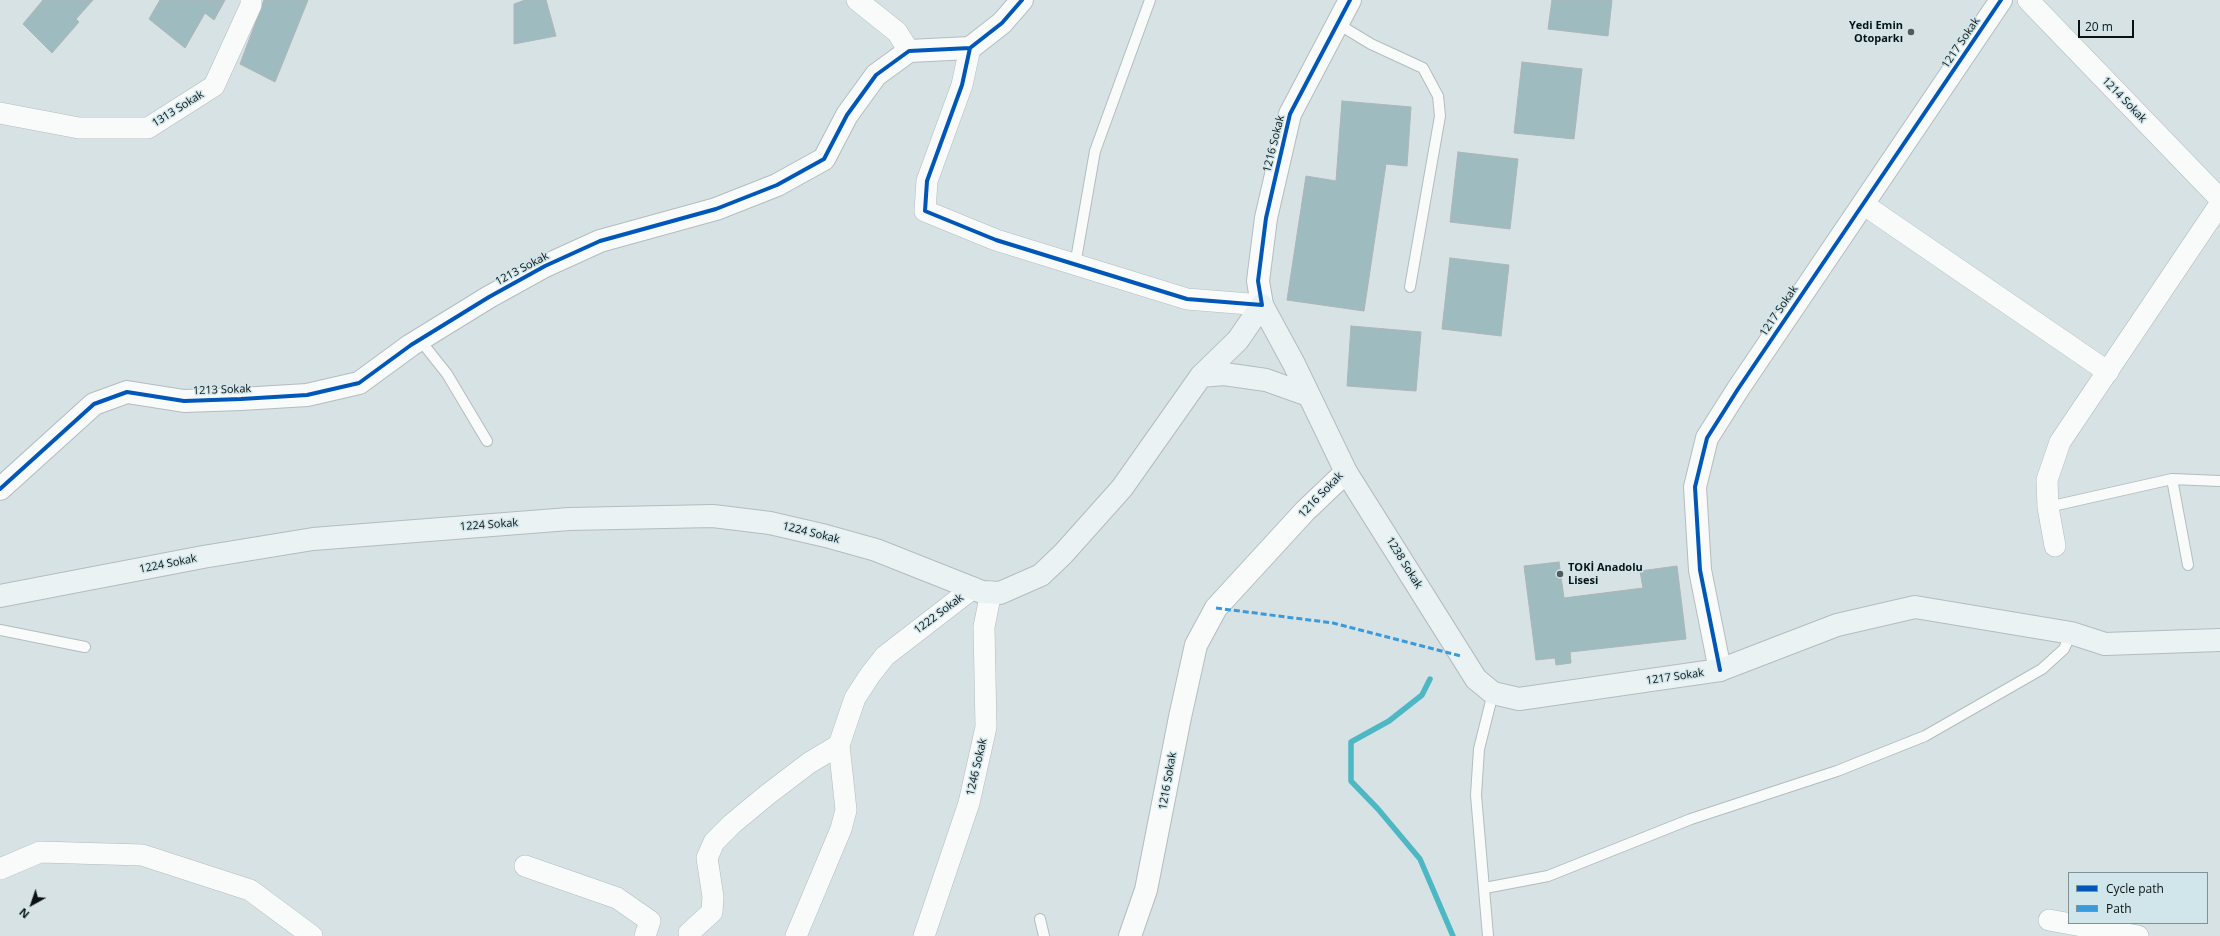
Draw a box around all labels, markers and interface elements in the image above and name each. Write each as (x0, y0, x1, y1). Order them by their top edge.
scale bar (2080, 12, 2136, 38)
street label: 1217 Sokak (1939, 15, 1983, 71)
text: 20 m (2085, 18, 2113, 35)
place label: Yedi Emin Otoparkı (1849, 19, 1903, 45)
marker: Yedi Emin Otoparkı (1906, 27, 1916, 37)
street label: 1214 Sokak (2099, 74, 2149, 126)
street label: 1313 Sokak (150, 88, 206, 130)
street label: 1216 Sokak (1261, 114, 1287, 174)
street label: 1213 Sokak (493, 249, 551, 289)
street label: 1217 Sokak (1757, 283, 1801, 339)
street label: 1213 Sokak (193, 382, 251, 398)
street label: 1216 Sokak (1296, 469, 1346, 521)
street label: 1224 Sokak (459, 516, 519, 534)
street label: 1224 Sokak (781, 520, 841, 546)
street label: 1238 Sokak (1383, 535, 1425, 591)
street label: 1224 Sokak (138, 552, 198, 576)
place label: TOKİ Anadolu Lisesi (1568, 561, 1643, 587)
marker: TOKİ Anadolu Lisesi (1555, 569, 1565, 579)
street label: 1222 Sokak (912, 591, 966, 637)
street label: 1217 Sokak (1645, 666, 1705, 688)
street label: 1246 Sokak (964, 737, 990, 797)
street label: 1216 Sokak (1156, 751, 1180, 811)
legend (2068, 872, 2208, 924)
text: Cycle path (2106, 880, 2164, 897)
north arrow (12, 884, 52, 924)
text: Path (2106, 900, 2132, 917)
text: N (16, 905, 32, 922)

